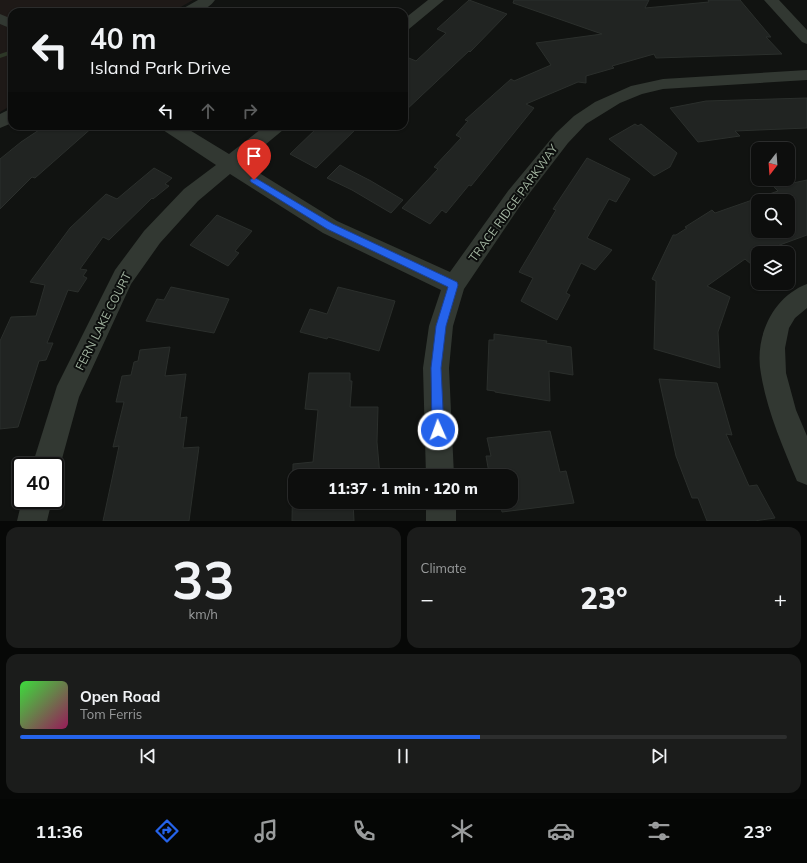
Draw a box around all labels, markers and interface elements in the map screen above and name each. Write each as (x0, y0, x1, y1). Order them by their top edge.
text: 40 m (90, 21, 156, 56)
icon: left (24, 24, 76, 76)
text: Island Park Drive (90, 56, 231, 79)
icon: left (155, 100, 177, 122)
icon: ahead (197, 100, 219, 122)
icon: right (239, 100, 261, 122)
pin (237, 139, 271, 180)
street label: TRACE RIDGE PARKWAY (465, 141, 561, 265)
north arrow (751, 142, 795, 186)
map controls (751, 142, 795, 290)
icon: arrive (243, 145, 265, 167)
button: search (751, 194, 795, 238)
button: layers (751, 246, 795, 290)
street label: FERN LAKE COURT (72, 269, 135, 373)
position arrow (417, 409, 459, 451)
speed limit sign: 40 (12, 457, 64, 509)
text: 11:37 · 1 min · 120 m (328, 479, 478, 498)
text: 33 (172, 547, 234, 612)
text: Climate (421, 560, 466, 576)
text: 23° (580, 579, 628, 617)
text: − (421, 585, 434, 613)
text: + (774, 585, 787, 613)
text: km/h (189, 606, 218, 622)
text: Open Road (80, 687, 160, 706)
text: Tom Ferris (80, 706, 142, 722)
icon: previous (137, 745, 159, 767)
icon: pause (392, 745, 414, 767)
icon: next (648, 745, 670, 767)
icon: directions (153, 817, 181, 845)
icon: music (252, 817, 280, 845)
icon: phone (350, 817, 378, 845)
icon: climate (448, 817, 476, 845)
icon: car (547, 817, 575, 845)
icon: filters (645, 817, 673, 845)
text: 11:36 (35, 820, 83, 843)
text: 23° (743, 820, 772, 843)

